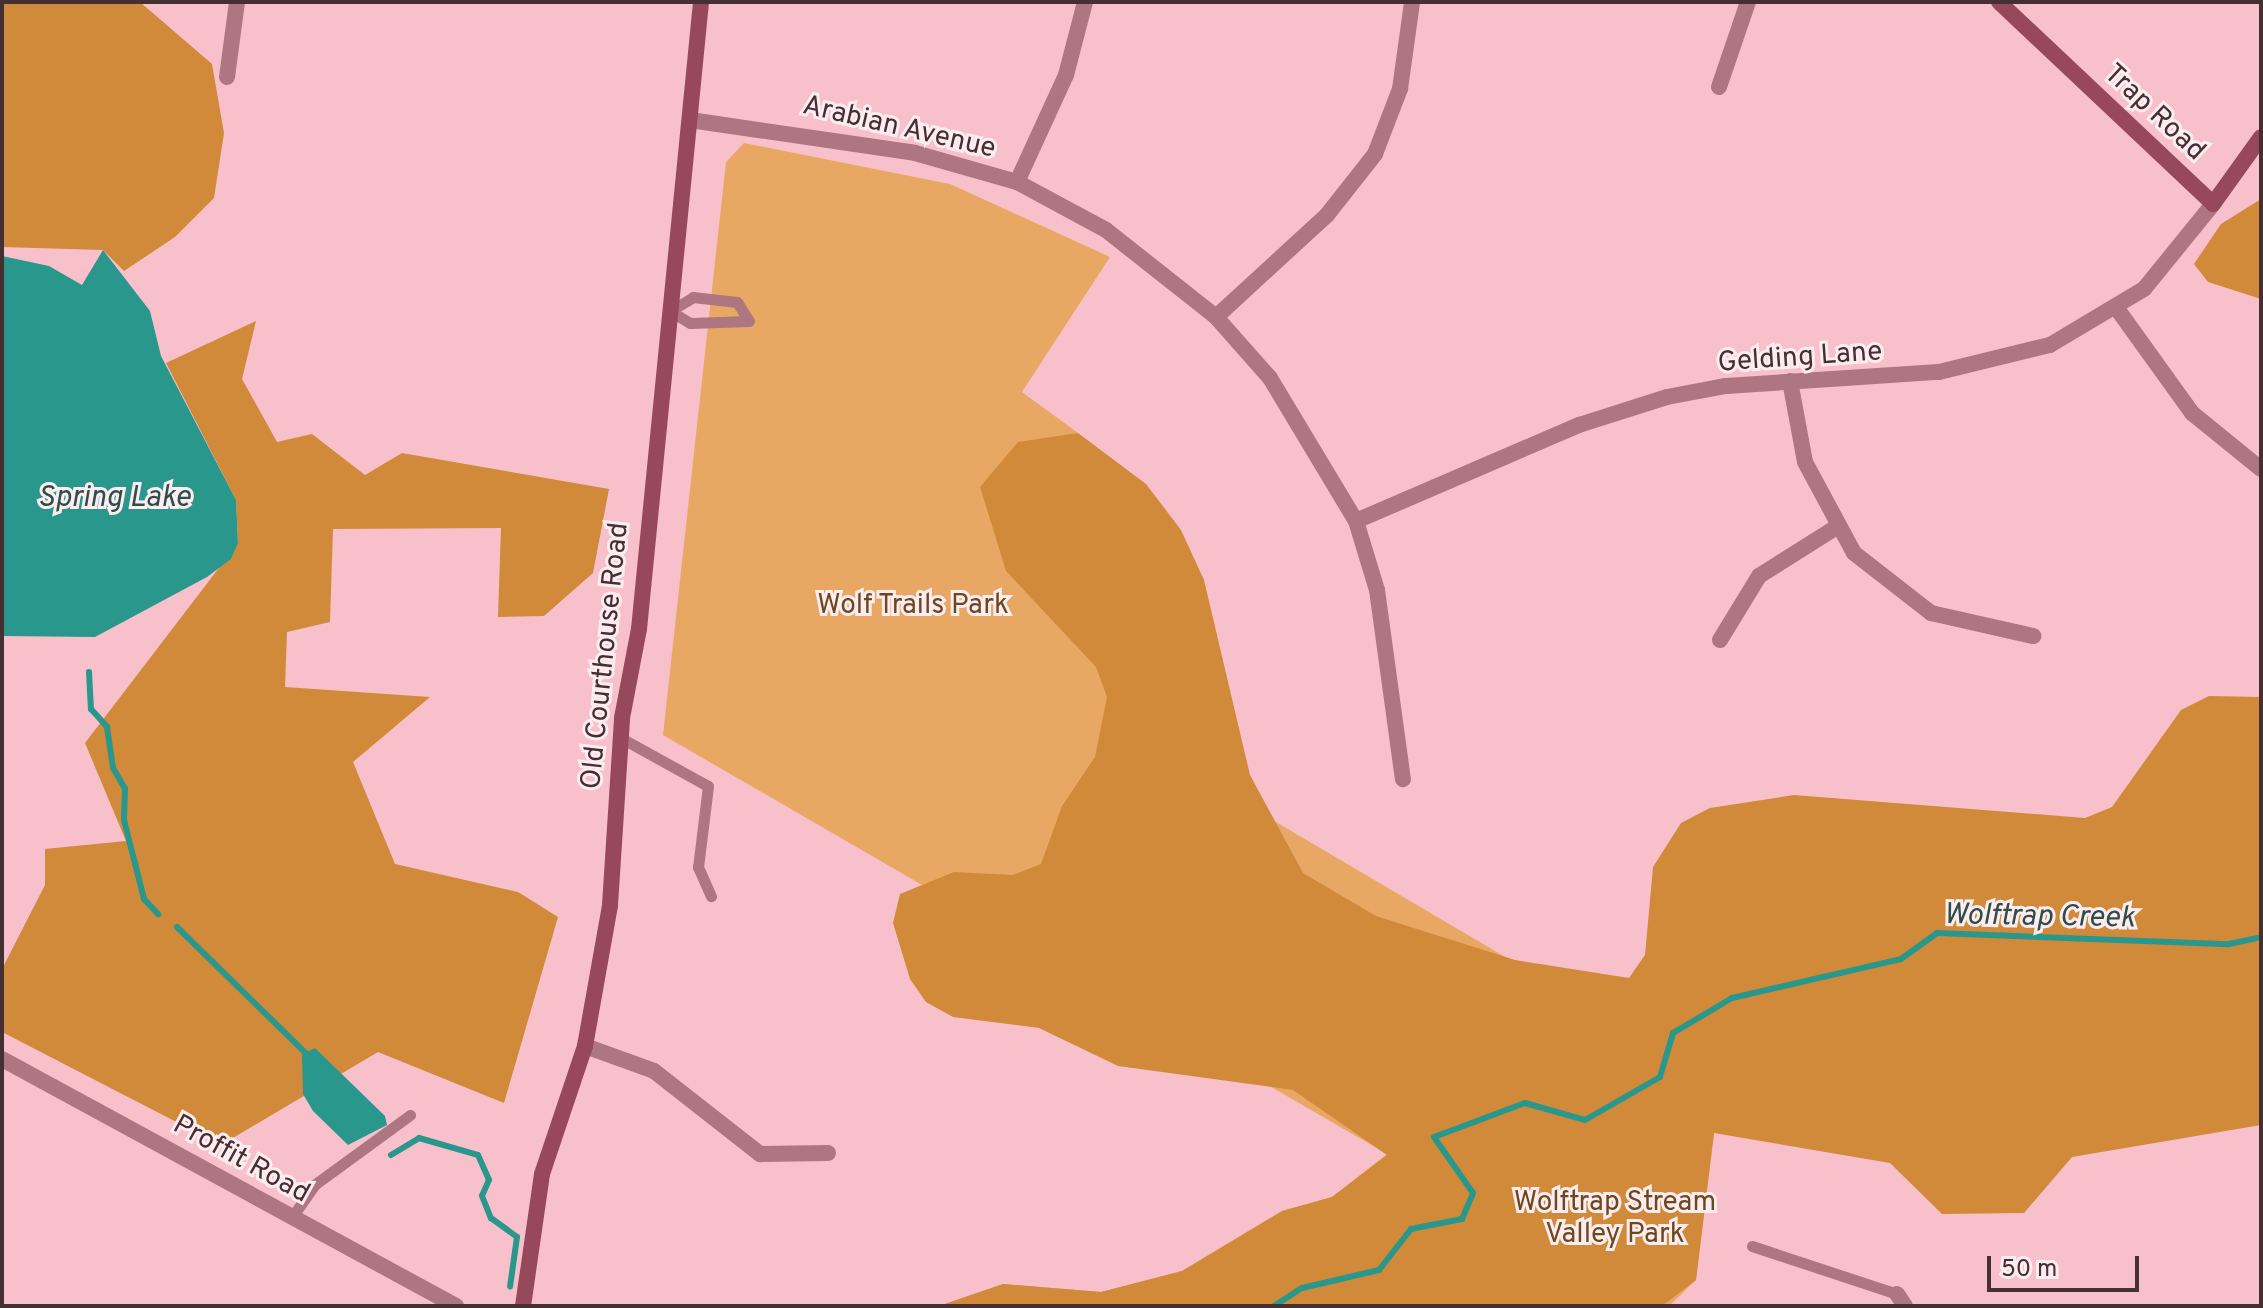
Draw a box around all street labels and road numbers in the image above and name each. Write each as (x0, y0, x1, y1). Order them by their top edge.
street label: Trap Road (2096, 58, 2212, 168)
street label: Arabian Avenue (799, 89, 999, 167)
street label: Gelding Lane (1717, 335, 1883, 381)
street label: Old Courthouse Road (575, 521, 637, 791)
street label: Proffit Road (167, 1109, 315, 1211)

